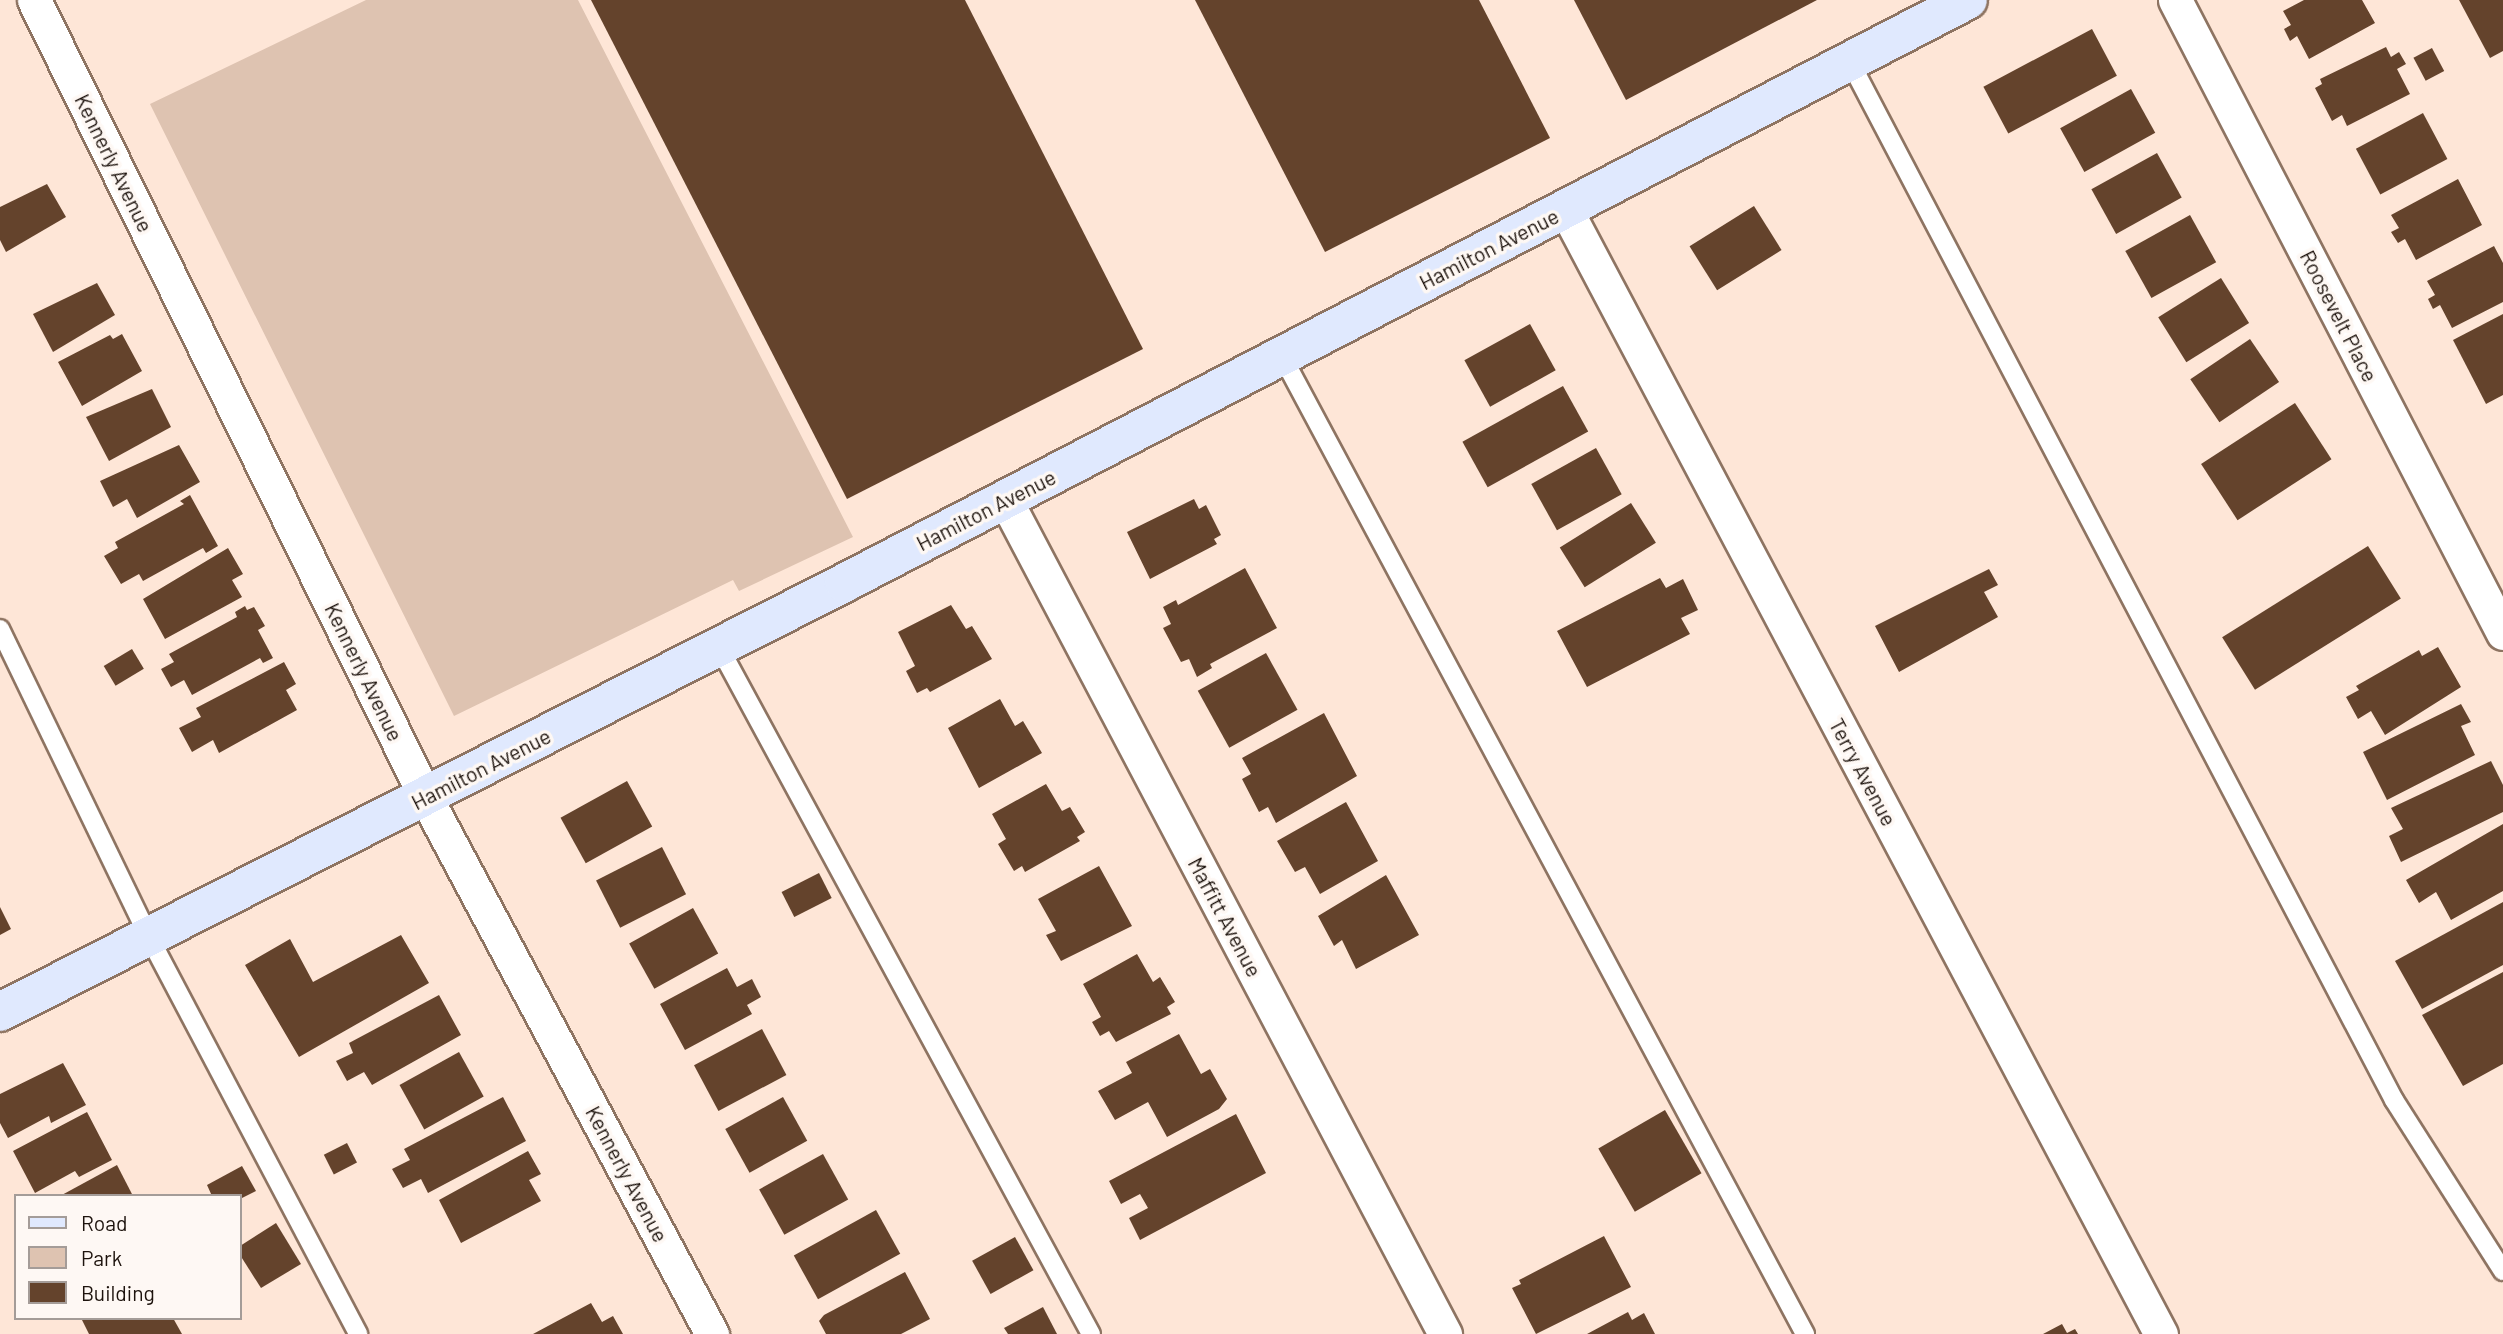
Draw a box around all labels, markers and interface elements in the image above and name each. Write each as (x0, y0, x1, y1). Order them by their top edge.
street label: Kennerly Avenue (70, 90, 158, 236)
street label: Hamilton Avenue (1415, 203, 1563, 295)
street label: Roosevelt Place (2295, 246, 2383, 386)
street label: Hamilton Avenue (912, 464, 1060, 556)
street label: Kennerly Avenue (320, 599, 408, 745)
street label: Terry Avenue (1824, 714, 1902, 830)
street label: Hamilton Avenue (407, 723, 555, 815)
street label: Maffitt Avenue (1183, 853, 1267, 981)
street label: Kennerly Avenue (581, 1102, 673, 1246)
legend (14, 1194, 242, 1320)
text: Road (81, 1210, 127, 1235)
text: Park (81, 1245, 122, 1270)
text: Building (81, 1280, 155, 1305)

